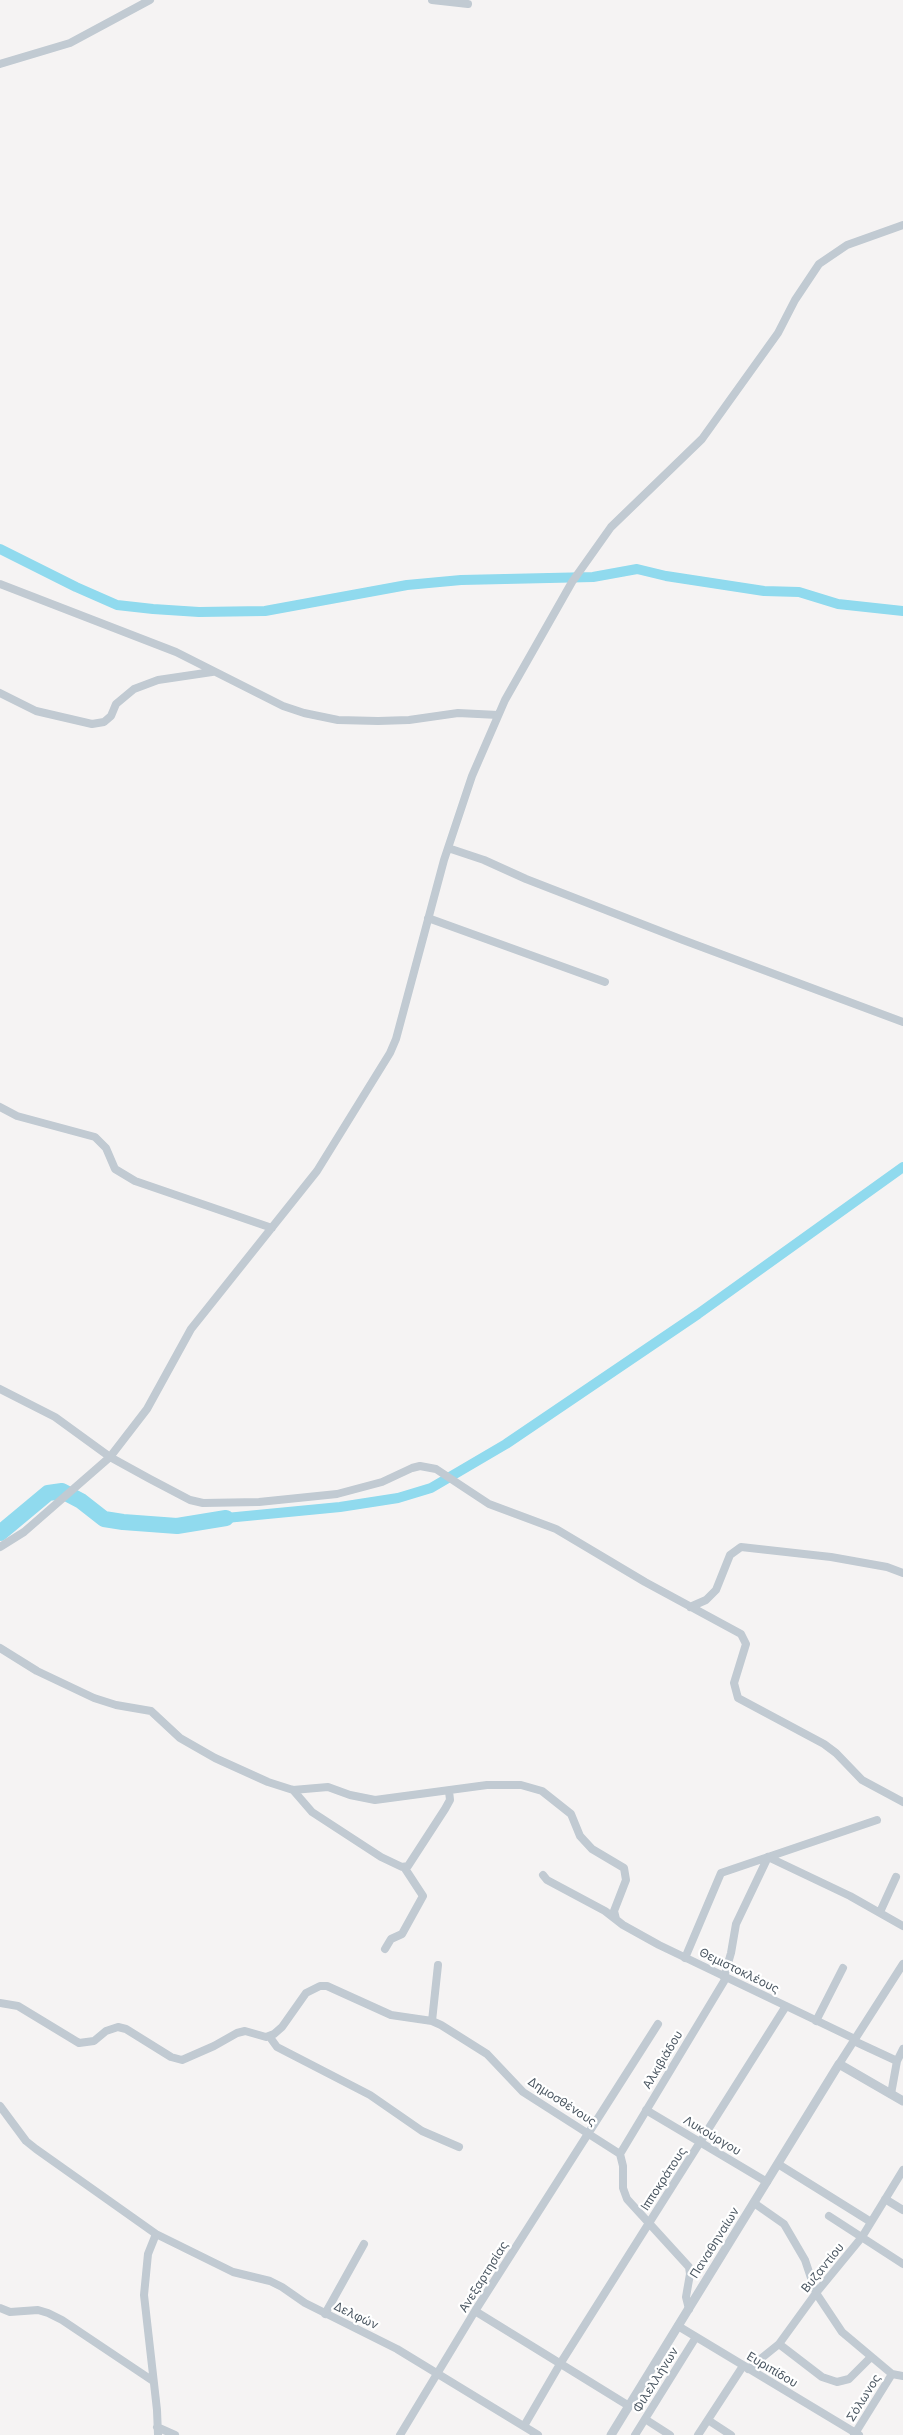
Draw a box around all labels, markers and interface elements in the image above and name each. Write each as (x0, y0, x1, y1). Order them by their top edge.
street label: Θεμιστοκλέους (697, 1945, 781, 1997)
street label: Αλκιβιάδου (640, 2028, 686, 2092)
street label: Δημοσθένους (525, 2074, 599, 2130)
street label: Λυκούργου (681, 2113, 743, 2159)
street label: Ιπποκράτους (638, 2145, 690, 2213)
street label: Παναθηναίων (687, 2205, 743, 2281)
street label: Ανεξαρτησίας (456, 2239, 512, 2315)
street label: Βυζαντίου (799, 2240, 847, 2296)
street label: Δελφών (331, 2299, 381, 2333)
street label: Φιλελλήνων (630, 2345, 682, 2415)
street label: Ευριπίδου (744, 2349, 800, 2391)
street label: Σόλωνος (844, 2372, 884, 2424)

